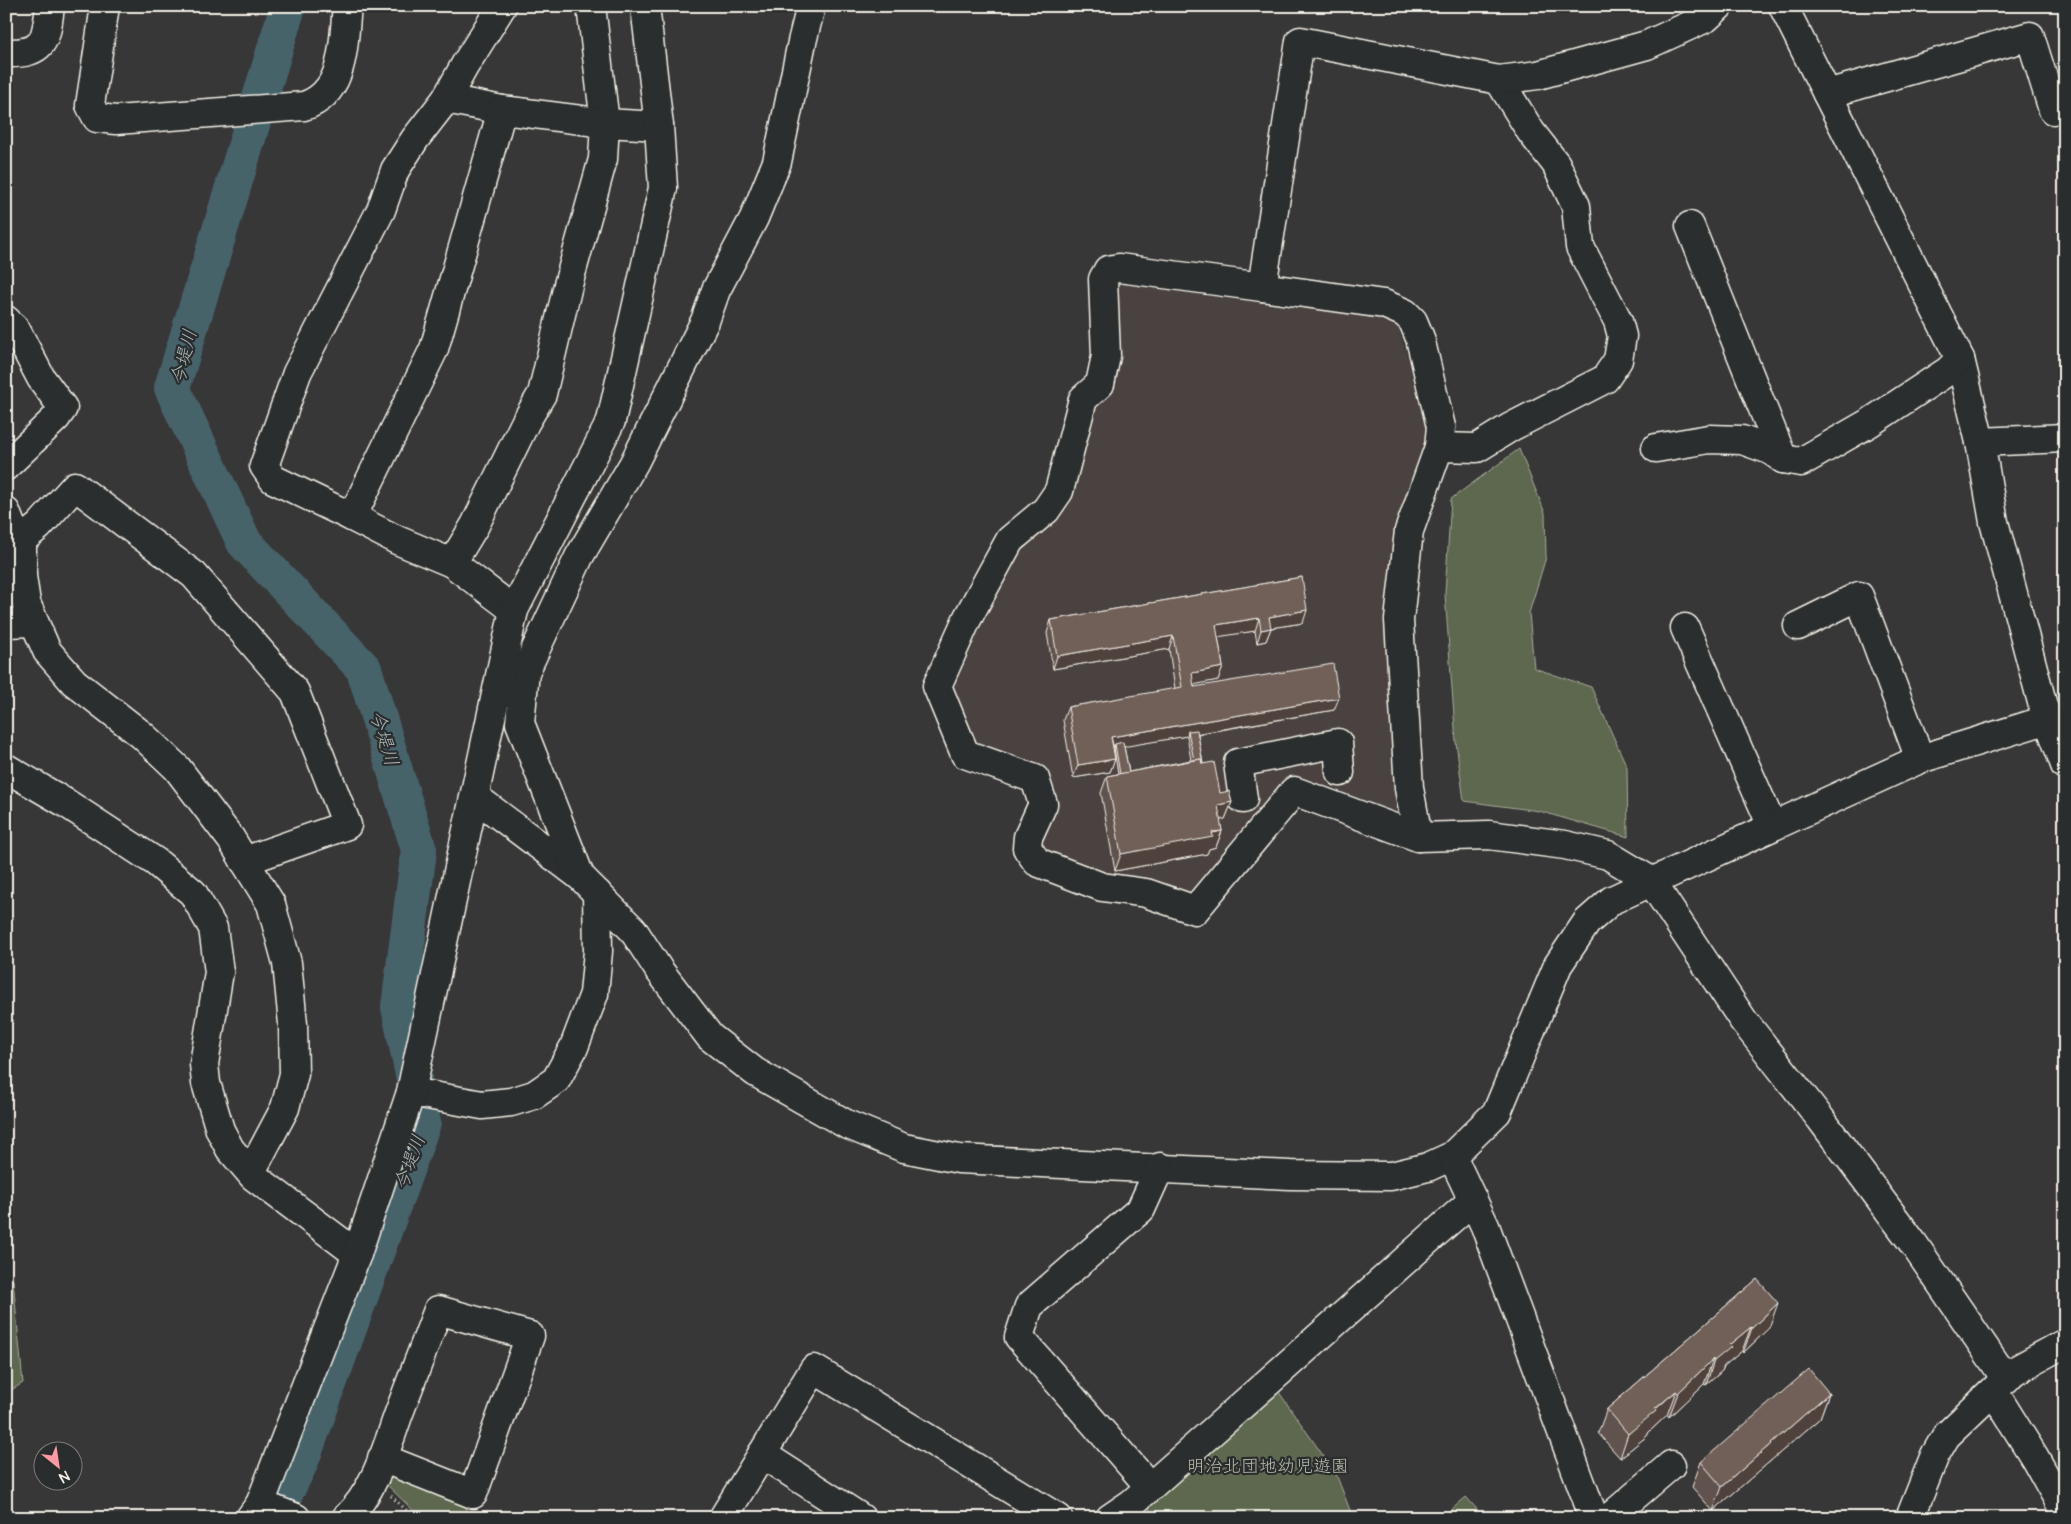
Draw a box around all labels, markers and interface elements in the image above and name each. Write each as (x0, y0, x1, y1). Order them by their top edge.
water label: 今堤川 (164, 326, 204, 388)
water label: 今堤川 (362, 707, 405, 770)
water label: 今堤川 (388, 1131, 433, 1194)
north arrow (32, 1442, 82, 1492)
park label: 明治北団地幼児遊園 (1187, 1454, 1349, 1479)
text: N (55, 1466, 73, 1487)

